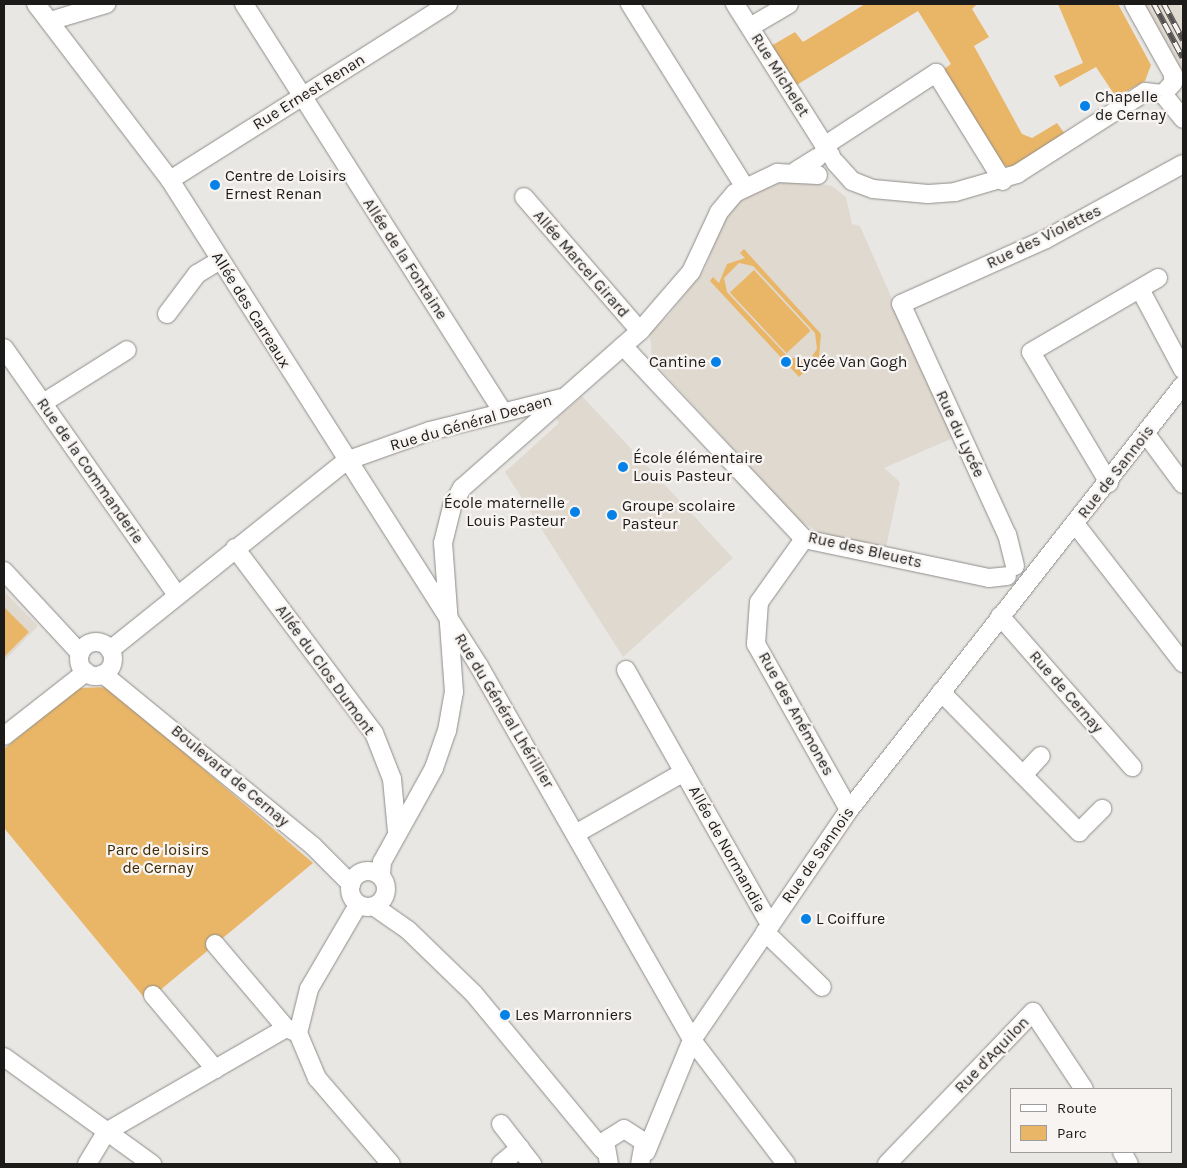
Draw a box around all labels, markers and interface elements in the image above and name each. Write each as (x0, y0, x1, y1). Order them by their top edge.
street label: Rue Michelet (747, 30, 813, 120)
street label: Rue Ernest Renan (249, 50, 369, 134)
place label: Chapelle de Cernay (1095, 87, 1166, 125)
marker: Chapelle de Cernay (1079, 100, 1091, 112)
place label: Centre de Loisirs Ernest Renan (225, 166, 346, 204)
marker: Centre de Loisirs Ernest Renan (209, 179, 221, 191)
street label: Allée de la Fontaine (359, 195, 451, 323)
street label: Rue des Violettes (983, 201, 1105, 273)
street label: Allée Marcel Girard (529, 206, 633, 322)
street label: Allée des Carreaux (208, 248, 294, 372)
place label: Cantine (649, 352, 706, 372)
place label: Lycée Van Gogh (796, 352, 907, 372)
marker: Cantine (710, 356, 722, 368)
marker: Lycée Van Gogh (780, 356, 792, 368)
street label: Rue du Lycée (932, 388, 988, 480)
street label: Rue du Général Decaen (388, 391, 554, 455)
street label: Rue de la Commanderie (32, 394, 148, 548)
street label: Rue de Sannois (1074, 422, 1158, 522)
place label: École élémentaire Louis Pasteur (633, 448, 763, 486)
marker: École élémentaire Louis Pasteur (617, 461, 629, 473)
place label: École maternelle Louis Pasteur (444, 493, 565, 531)
place label: Groupe scolaire Pasteur (622, 496, 735, 534)
marker: École maternelle Louis Pasteur (569, 506, 581, 518)
marker: Groupe scolaire Pasteur (606, 509, 618, 521)
street label: Rue des Bleuets (806, 528, 924, 572)
street label: Allée du Clos Dumont (271, 601, 379, 739)
street label: Rue du Général Lhérillier (450, 630, 558, 792)
street label: Rue de Cernay (1025, 647, 1107, 737)
street label: Rue des Anémones (754, 649, 838, 779)
street label: Boulevard de Cernay (167, 721, 293, 831)
street label: Allée de Normandie (684, 783, 770, 915)
street label: Rue de Sannois (778, 803, 858, 907)
park label: Parc de loisirs de Cernay (107, 840, 209, 878)
place label: L Coiffure (816, 909, 885, 929)
marker: L Coiffure (800, 913, 812, 925)
place label: Les Marronniers (515, 1005, 632, 1025)
marker: Les Marronniers (499, 1009, 511, 1021)
street label: Rue d'Aquilon (951, 1013, 1033, 1097)
legend (1010, 1088, 1172, 1153)
text: Route (1057, 1099, 1097, 1117)
text: Parc (1057, 1124, 1087, 1142)

